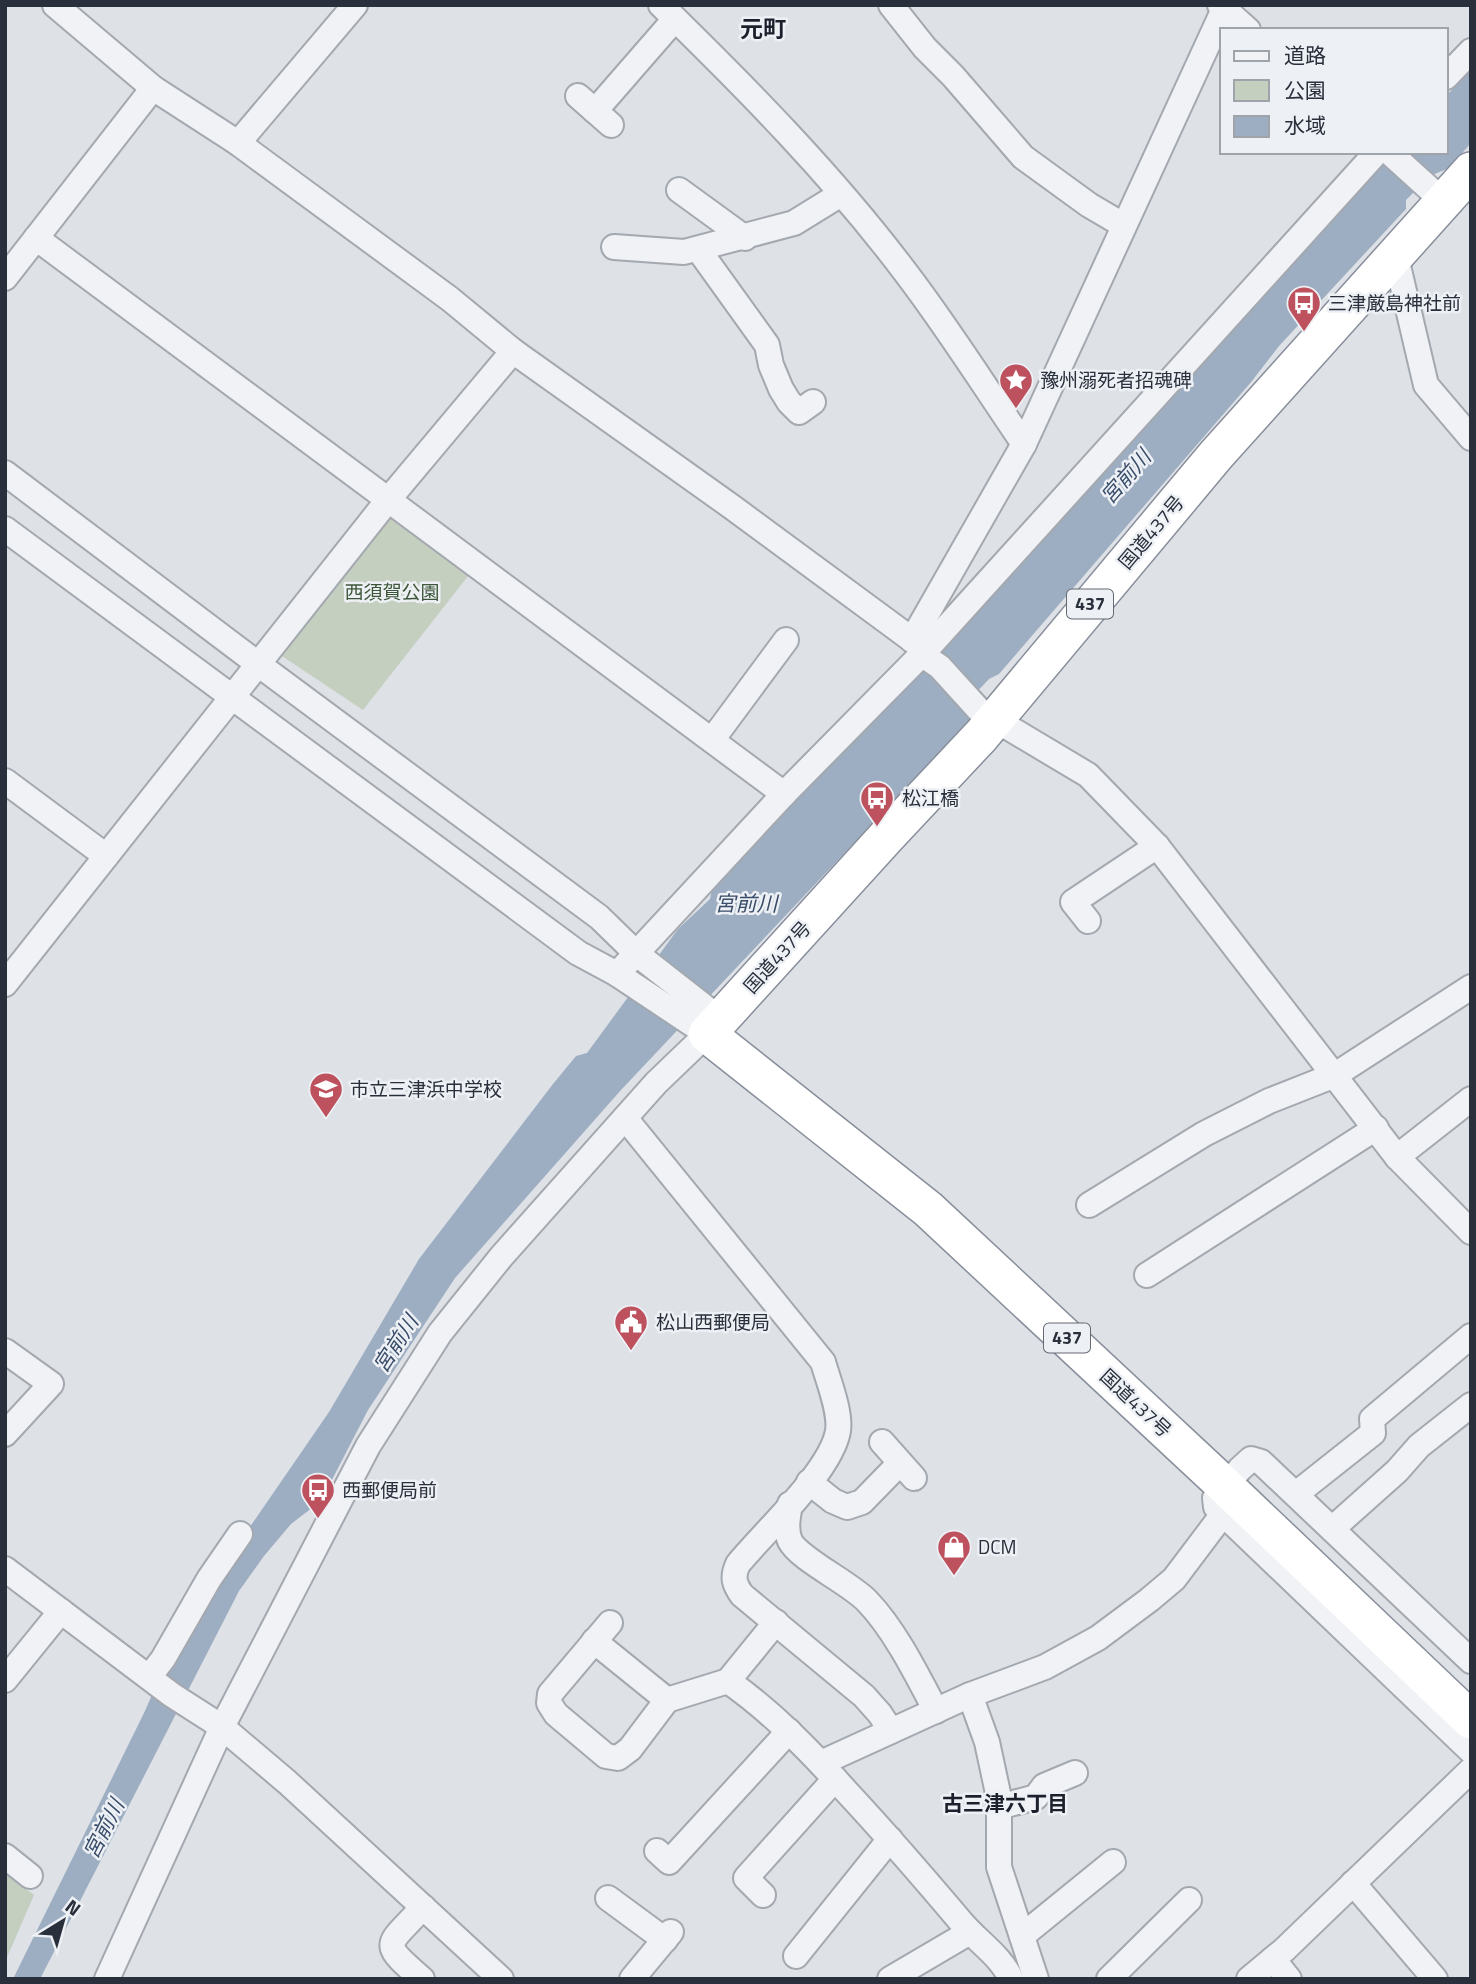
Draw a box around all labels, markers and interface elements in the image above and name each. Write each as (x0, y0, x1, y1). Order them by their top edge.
district label: 元町 (740, 11, 786, 46)
legend (1220, 28, 1448, 154)
text: 道路 (1284, 39, 1326, 71)
text: 公園 (1284, 74, 1326, 106)
text: 水域 (1284, 109, 1326, 141)
bus stop icon: 三津厳島神社前 (1285, 284, 1323, 333)
place label: 三津厳島神社前 (1328, 288, 1461, 317)
place icon: 豫州溺死者招魂碑 (997, 361, 1035, 410)
place label: 豫州溺死者招魂碑 (1040, 365, 1192, 394)
water label: 宮前川 (1093, 441, 1159, 511)
street label: 国道437号 (1111, 488, 1190, 575)
park label: 西須賀公園 (344, 577, 440, 606)
road number: 437 (1067, 590, 1113, 618)
bus stop icon: 松江橋 (858, 779, 896, 828)
place label: 松江橋 (902, 783, 959, 812)
water label: 宮前川 (715, 887, 779, 919)
street label: 国道437号 (736, 914, 817, 999)
school or university icon: 市立三津浜中学校 (307, 1070, 345, 1119)
place label: 市立三津浜中学校 (350, 1074, 502, 1103)
public building icon: 松山西郵便局 (612, 1303, 650, 1352)
water label: 宮前川 (365, 1307, 427, 1379)
place label: 松山西郵便局 (656, 1307, 770, 1336)
road number: 437 (1044, 1324, 1090, 1352)
street label: 国道437号 (1094, 1362, 1179, 1444)
bus stop icon: 西郵便局前 (299, 1471, 337, 1520)
place label: 西郵便局前 (342, 1475, 437, 1504)
shop icon: DCM (935, 1528, 973, 1577)
place label: DCM (978, 1532, 1017, 1561)
district label: 古三津六丁目 (942, 1787, 1068, 1819)
water label: 宮前川 (75, 1791, 133, 1864)
north arrow (28, 1886, 98, 1956)
text: N (60, 1891, 88, 1923)

